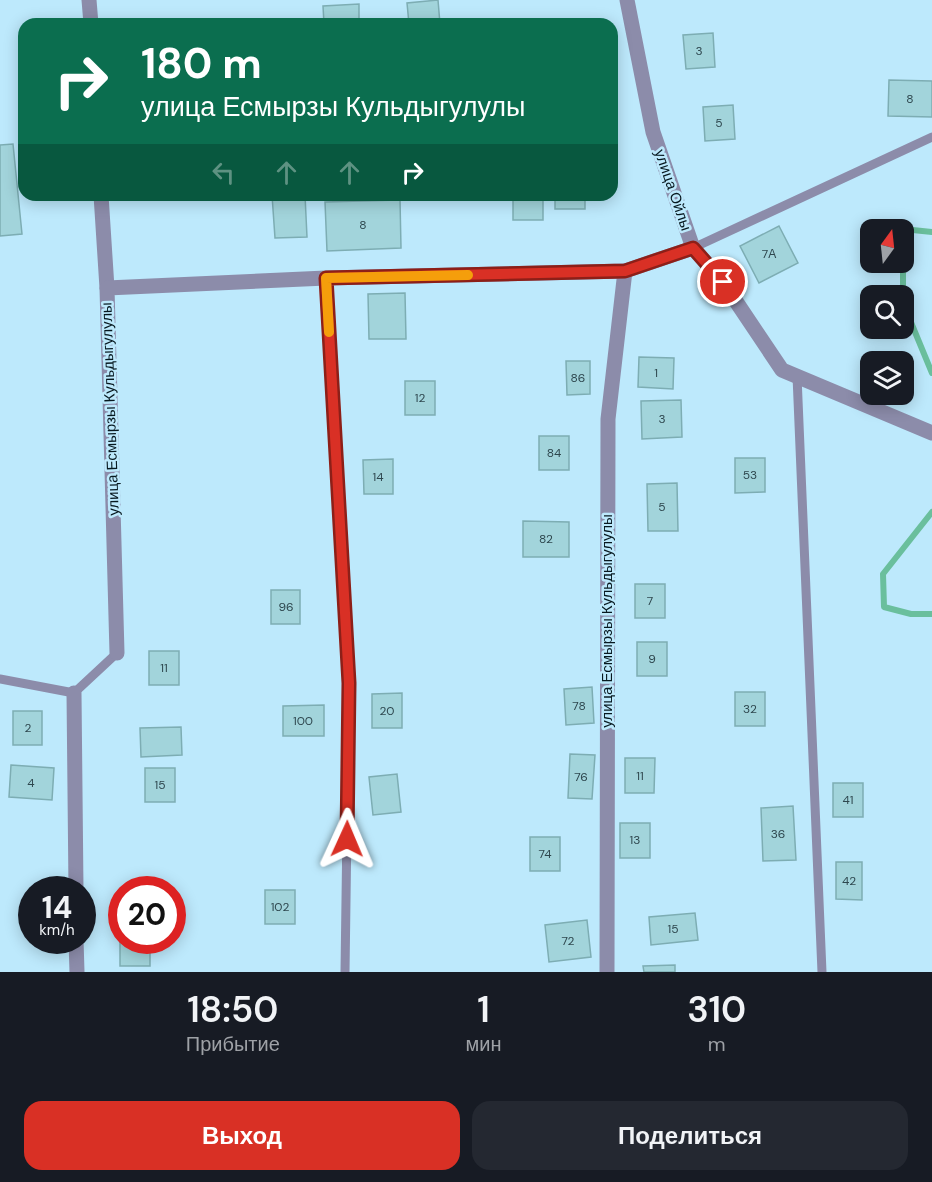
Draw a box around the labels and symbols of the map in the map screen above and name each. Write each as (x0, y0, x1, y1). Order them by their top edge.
house number: 3 (695, 43, 703, 59)
house number: 8 (906, 91, 914, 107)
house number: 5 (715, 115, 723, 131)
street label: улица Ойлы (650, 147, 696, 233)
house number: 8 (359, 217, 367, 233)
north arrow (860, 219, 914, 273)
house number: 7А (762, 246, 776, 262)
pin (697, 256, 748, 307)
street label: улица Есмырзы Кульдыгулулы (96, 302, 124, 516)
house number: 1 (654, 365, 658, 381)
house number: 86 (571, 370, 585, 386)
house number: 12 (415, 390, 425, 406)
house number: 3 (658, 411, 666, 427)
house number: 84 (547, 445, 561, 461)
house number: 53 (743, 467, 757, 483)
house number: 14 (372, 469, 384, 485)
house number: 5 (658, 499, 666, 515)
street label: улица Есмырзы Кульдыгулулы (597, 514, 617, 728)
house number: 82 (539, 531, 553, 547)
house number: 7 (647, 593, 653, 609)
house number: 96 (278, 599, 294, 615)
house number: 9 (648, 651, 656, 667)
house number: 11 (160, 660, 168, 676)
house number: 78 (572, 698, 586, 714)
house number: 32 (743, 701, 757, 717)
house number: 20 (379, 703, 395, 719)
house number: 100 (293, 713, 313, 729)
house number: 2 (25, 720, 32, 736)
house number: 11 (636, 768, 644, 784)
house number: 76 (574, 769, 588, 785)
house number: 4 (27, 775, 35, 791)
house number: 15 (154, 777, 166, 793)
house number: 41 (842, 792, 854, 808)
position arrow (315, 807, 379, 871)
house number: 36 (771, 826, 785, 842)
house number: 13 (630, 832, 640, 848)
house number: 74 (539, 846, 551, 862)
house number: 42 (842, 873, 856, 889)
speed limit sign: 20 (108, 876, 186, 954)
house number: 102 (271, 899, 289, 915)
house number: 15 (667, 921, 679, 937)
house number: 72 (561, 933, 575, 949)

